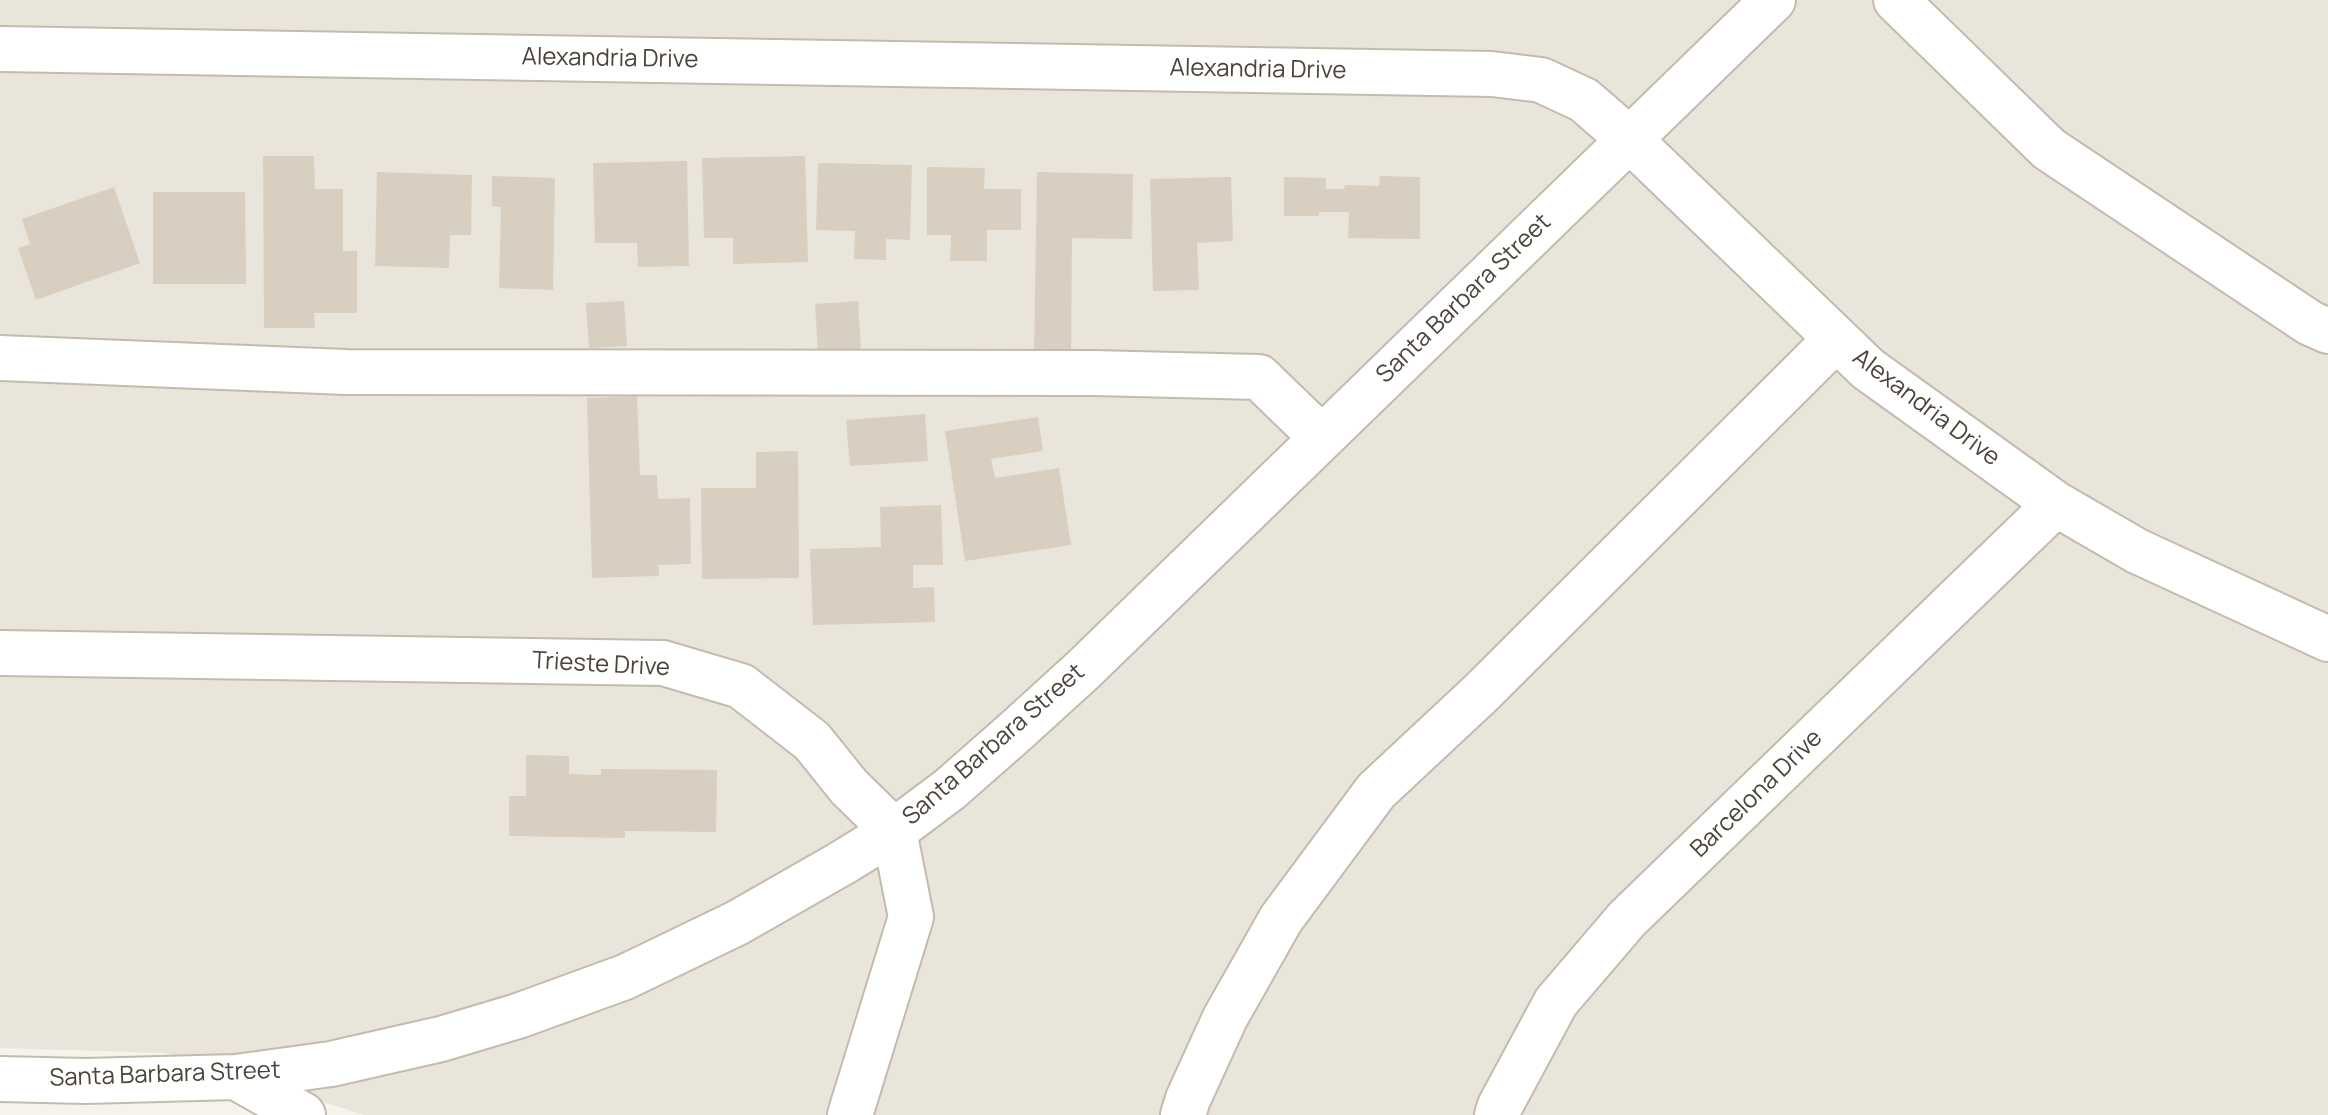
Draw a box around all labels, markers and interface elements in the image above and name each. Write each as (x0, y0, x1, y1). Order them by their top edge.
street label: Alexandria Drive (521, 43, 699, 75)
street label: Alexandria Drive (1169, 54, 1347, 86)
street label: Santa Barbara Street (1371, 208, 1557, 390)
street label: Alexandria Drive (1847, 343, 2005, 473)
street label: Trieste Drive (531, 647, 671, 683)
street label: Santa Barbara Street (897, 658, 1091, 832)
street label: Barcelona Drive (1685, 724, 1829, 864)
street label: Santa Barbara Street (49, 1057, 281, 1093)

